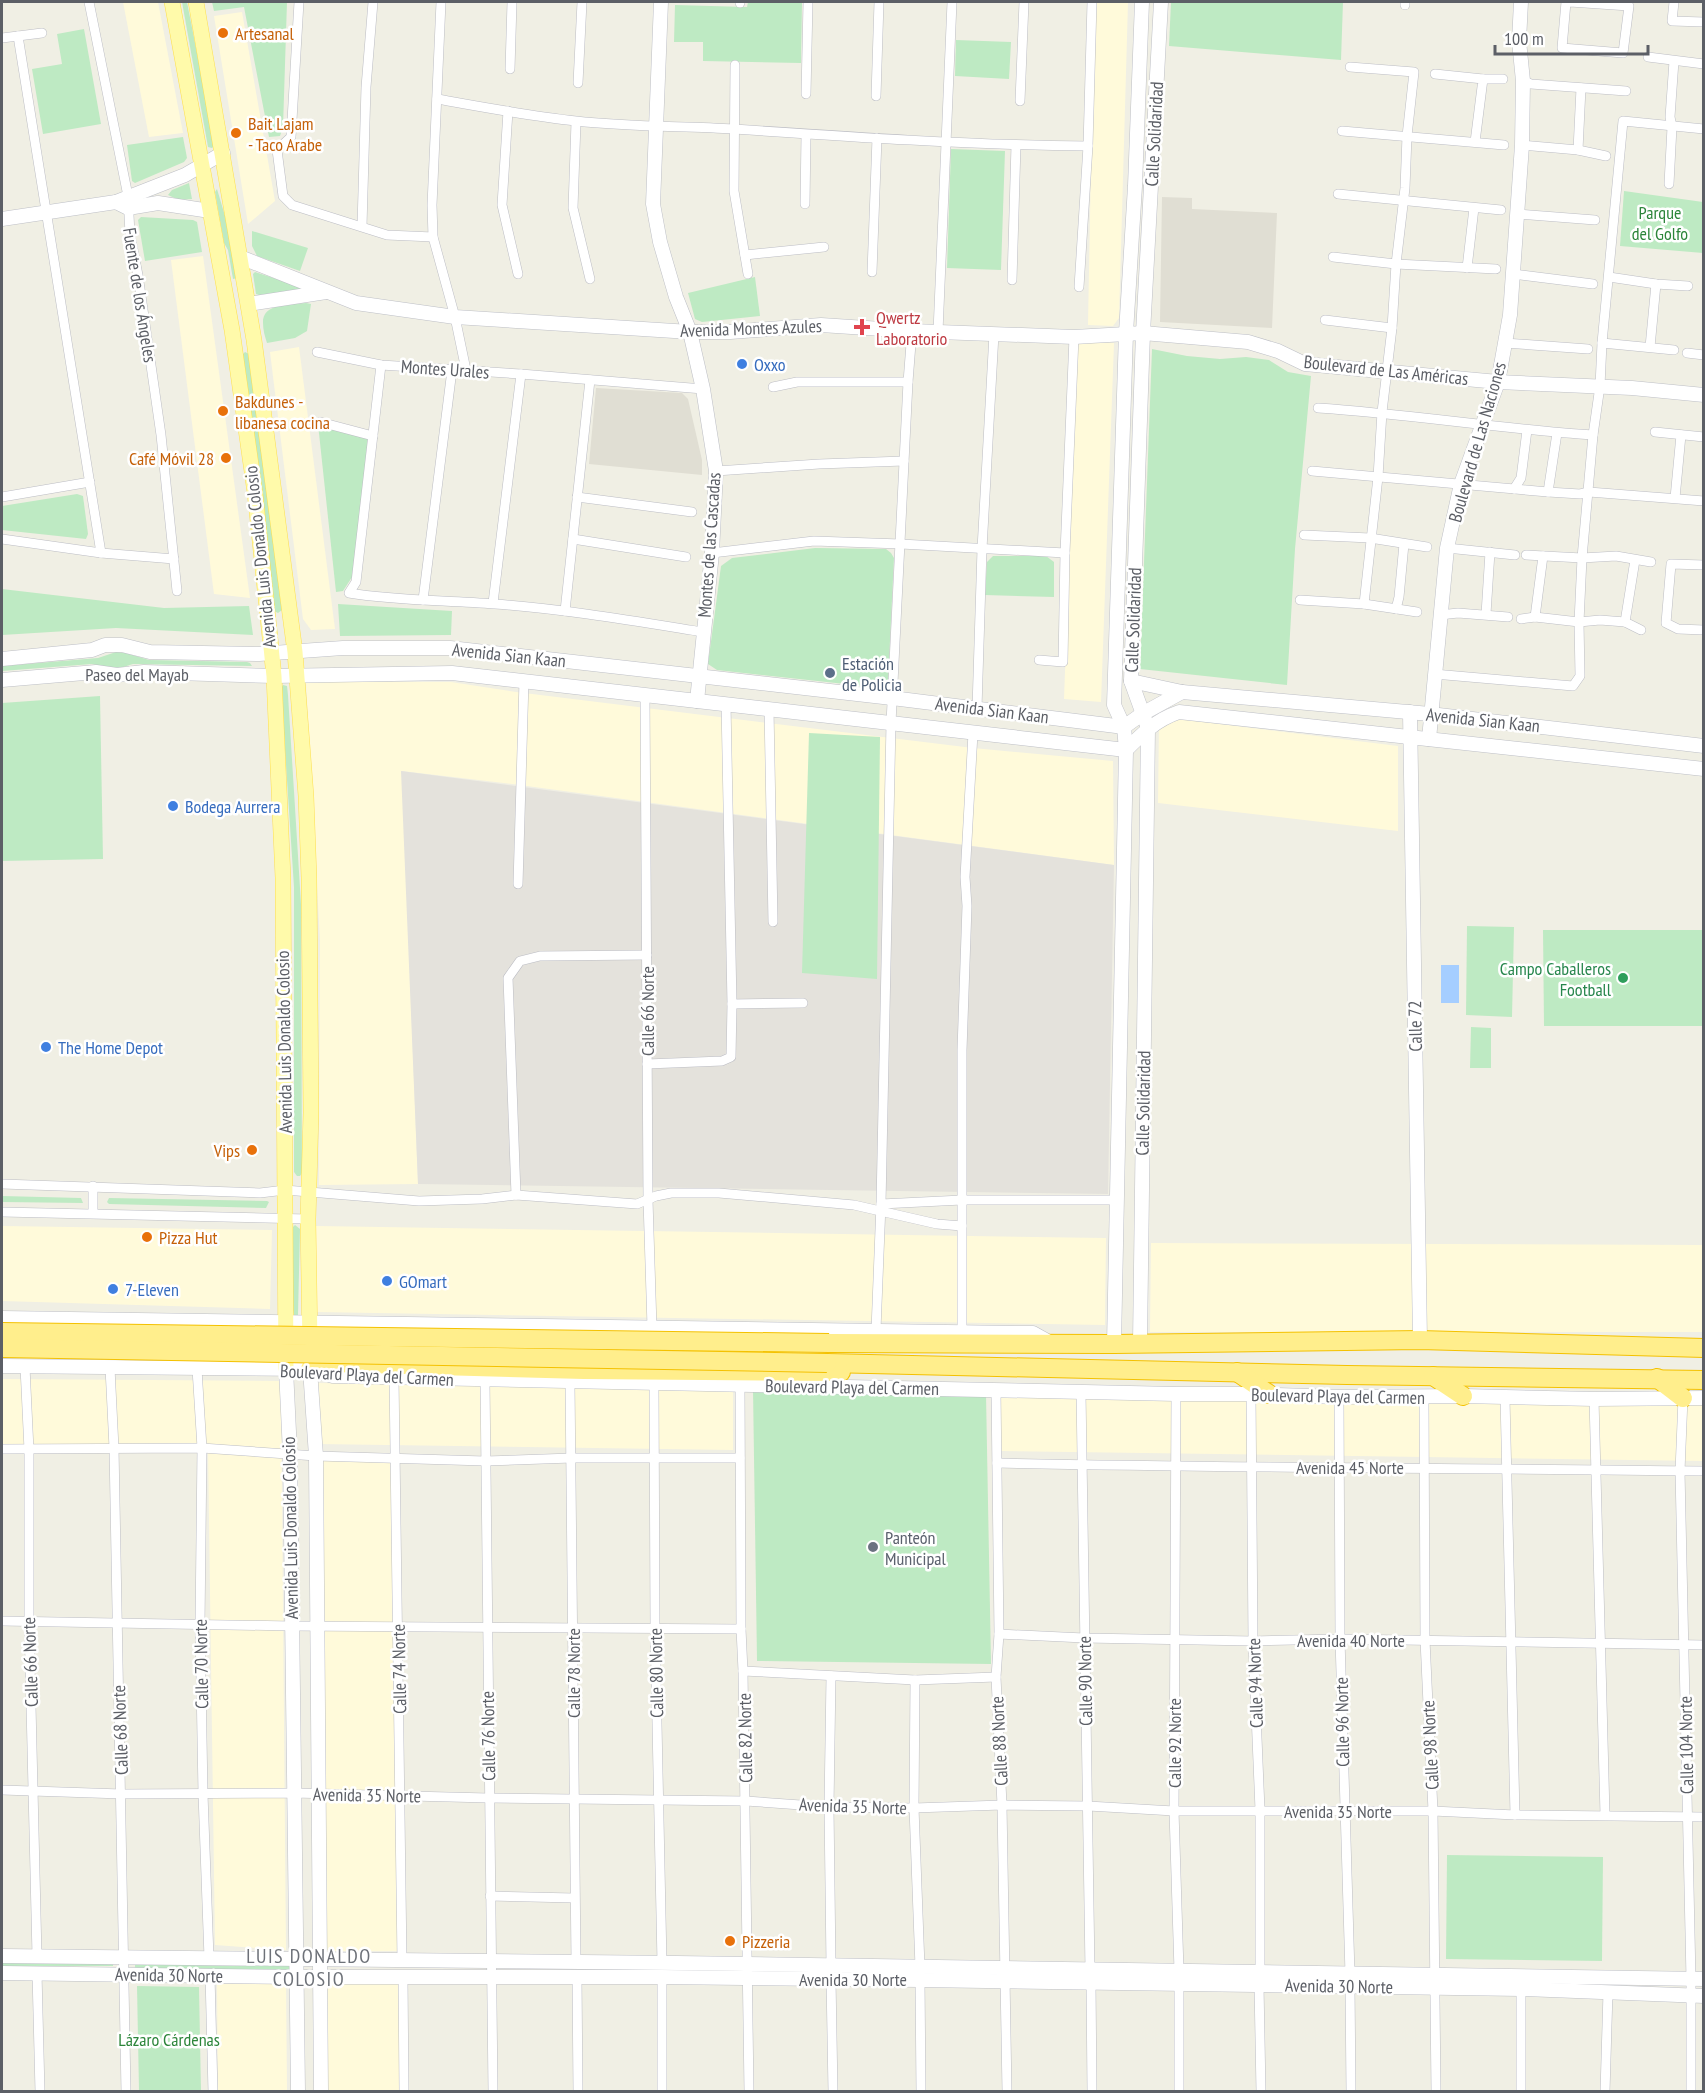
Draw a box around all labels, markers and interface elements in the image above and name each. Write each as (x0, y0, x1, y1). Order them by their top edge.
scale bar (1495, 18, 1648, 56)
place label: Artesanal (235, 22, 295, 45)
marker: Artesanal (216, 26, 230, 40)
text: 100 m (1504, 27, 1544, 50)
street label: Calle Solidaridad (1140, 81, 1168, 187)
place label: Bait Lajam - Taco Arabe (248, 112, 322, 156)
marker: Bait Lajam - Taco Arabe (229, 126, 243, 140)
park label: Parque del Golfo (1632, 201, 1688, 245)
street label: Fuente de los Ángeles (118, 226, 162, 364)
place label: Qwertz Laboratorio (876, 306, 948, 350)
street label: Avenida Montes Azules (680, 314, 822, 342)
marker: Qwertz Laboratorio (853, 318, 871, 336)
street label: Boulevard de Las Américas (1303, 350, 1469, 390)
place label: Oxxo (754, 353, 786, 376)
street label: Montes Urales (400, 354, 490, 384)
marker: Oxxo (735, 357, 749, 371)
street label: Boulevard de Las Naciones (1443, 359, 1511, 525)
place label: Bakdunes - libanesa cocina (235, 390, 330, 434)
marker: Bakdunes - libanesa cocina (216, 404, 230, 418)
place label: Café Móvil 28 (129, 447, 214, 470)
marker: Café Móvil 28 (219, 451, 233, 465)
street label: Avenida Luis Donaldo Colosio (239, 465, 281, 649)
street label: Montes de las Cascadas (692, 472, 726, 618)
street label: Calle Solidaridad (1120, 567, 1146, 673)
street label: Avenida Sian Kaan (451, 638, 567, 672)
place label: Estación de Policia (842, 652, 902, 696)
street label: Paseo del Mayab (85, 663, 189, 686)
marker: Estación de Policia (823, 666, 837, 680)
street label: Avenida Sian Kaan (934, 692, 1050, 728)
street label: Avenida Sian Kaan (1425, 703, 1541, 737)
place label: Bodega Aurrera (185, 795, 280, 818)
marker: Bodega Aurrera (166, 799, 180, 813)
street label: Avenida Luis Donaldo Colosio (271, 950, 297, 1134)
place label: Campo Caballeros Football (1500, 957, 1612, 1001)
street label: Calle 66 Norte (636, 966, 659, 1056)
marker: Campo Caballeros Football (1616, 971, 1630, 985)
street label: Calle 72 (1403, 1000, 1427, 1052)
place label: The Home Depot (58, 1036, 163, 1059)
marker: The Home Depot (39, 1040, 53, 1054)
street label: Calle Solidaridad (1131, 1050, 1155, 1156)
place label: Vips (213, 1139, 240, 1162)
marker: Vips (245, 1143, 259, 1157)
place label: Pizza Hut (159, 1226, 217, 1249)
marker: Pizza Hut (140, 1230, 154, 1244)
place label: GOmart (399, 1270, 447, 1293)
marker: GOmart (380, 1274, 394, 1288)
place label: 7-Eleven (125, 1278, 179, 1301)
marker: 7-Eleven (106, 1282, 120, 1296)
street label: Boulevard Playa del Carmen (280, 1359, 454, 1391)
street label: Boulevard Playa del Carmen (765, 1374, 939, 1400)
street label: Boulevard Playa del Carmen (1251, 1383, 1425, 1409)
street label: Avenida Luis Donaldo Colosio (277, 1436, 303, 1620)
street label: Avenida 45 Norte (1296, 1456, 1404, 1479)
place label: Panteón Municipal (885, 1526, 946, 1570)
marker: Panteón Municipal (866, 1540, 880, 1554)
street label: Calle 66 Norte (17, 1617, 43, 1707)
street label: Calle 70 Norte (189, 1619, 213, 1709)
street label: Calle 74 Norte (387, 1624, 411, 1714)
street label: Calle 78 Norte (562, 1628, 585, 1718)
street label: Calle 80 Norte (644, 1628, 668, 1718)
street label: Avenida 40 Norte (1297, 1629, 1405, 1652)
street label: Calle 90 Norte (1073, 1636, 1097, 1726)
street label: Calle 94 Norte (1242, 1638, 1268, 1728)
street label: Calle 96 Norte (1330, 1677, 1354, 1767)
street label: Calle 68 Norte (107, 1685, 133, 1775)
street label: Calle 76 Norte (476, 1691, 500, 1781)
street label: Calle 82 Norte (733, 1693, 757, 1783)
street label: Calle 88 Norte (985, 1695, 1013, 1787)
street label: Calle 104 Norte (1674, 1696, 1698, 1794)
street label: Calle 92 Norte (1163, 1698, 1186, 1788)
street label: Calle 98 Norte (1416, 1699, 1444, 1791)
street label: Avenida 35 Norte (313, 1783, 421, 1807)
street label: Avenida 35 Norte (799, 1793, 907, 1819)
street label: Avenida 35 Norte (1284, 1800, 1392, 1823)
place label: Pizzeria (742, 1930, 790, 1953)
marker: Pizzeria (723, 1934, 737, 1948)
district label: LUIS DONALDO COLOSIO (246, 1943, 372, 1992)
street label: Avenida 30 Norte (115, 1963, 223, 1987)
street label: Avenida 30 Norte (799, 1968, 907, 1991)
street label: Avenida 30 Norte (1285, 1974, 1393, 1998)
park label: Lázaro Cárdenas (118, 2028, 220, 2051)

